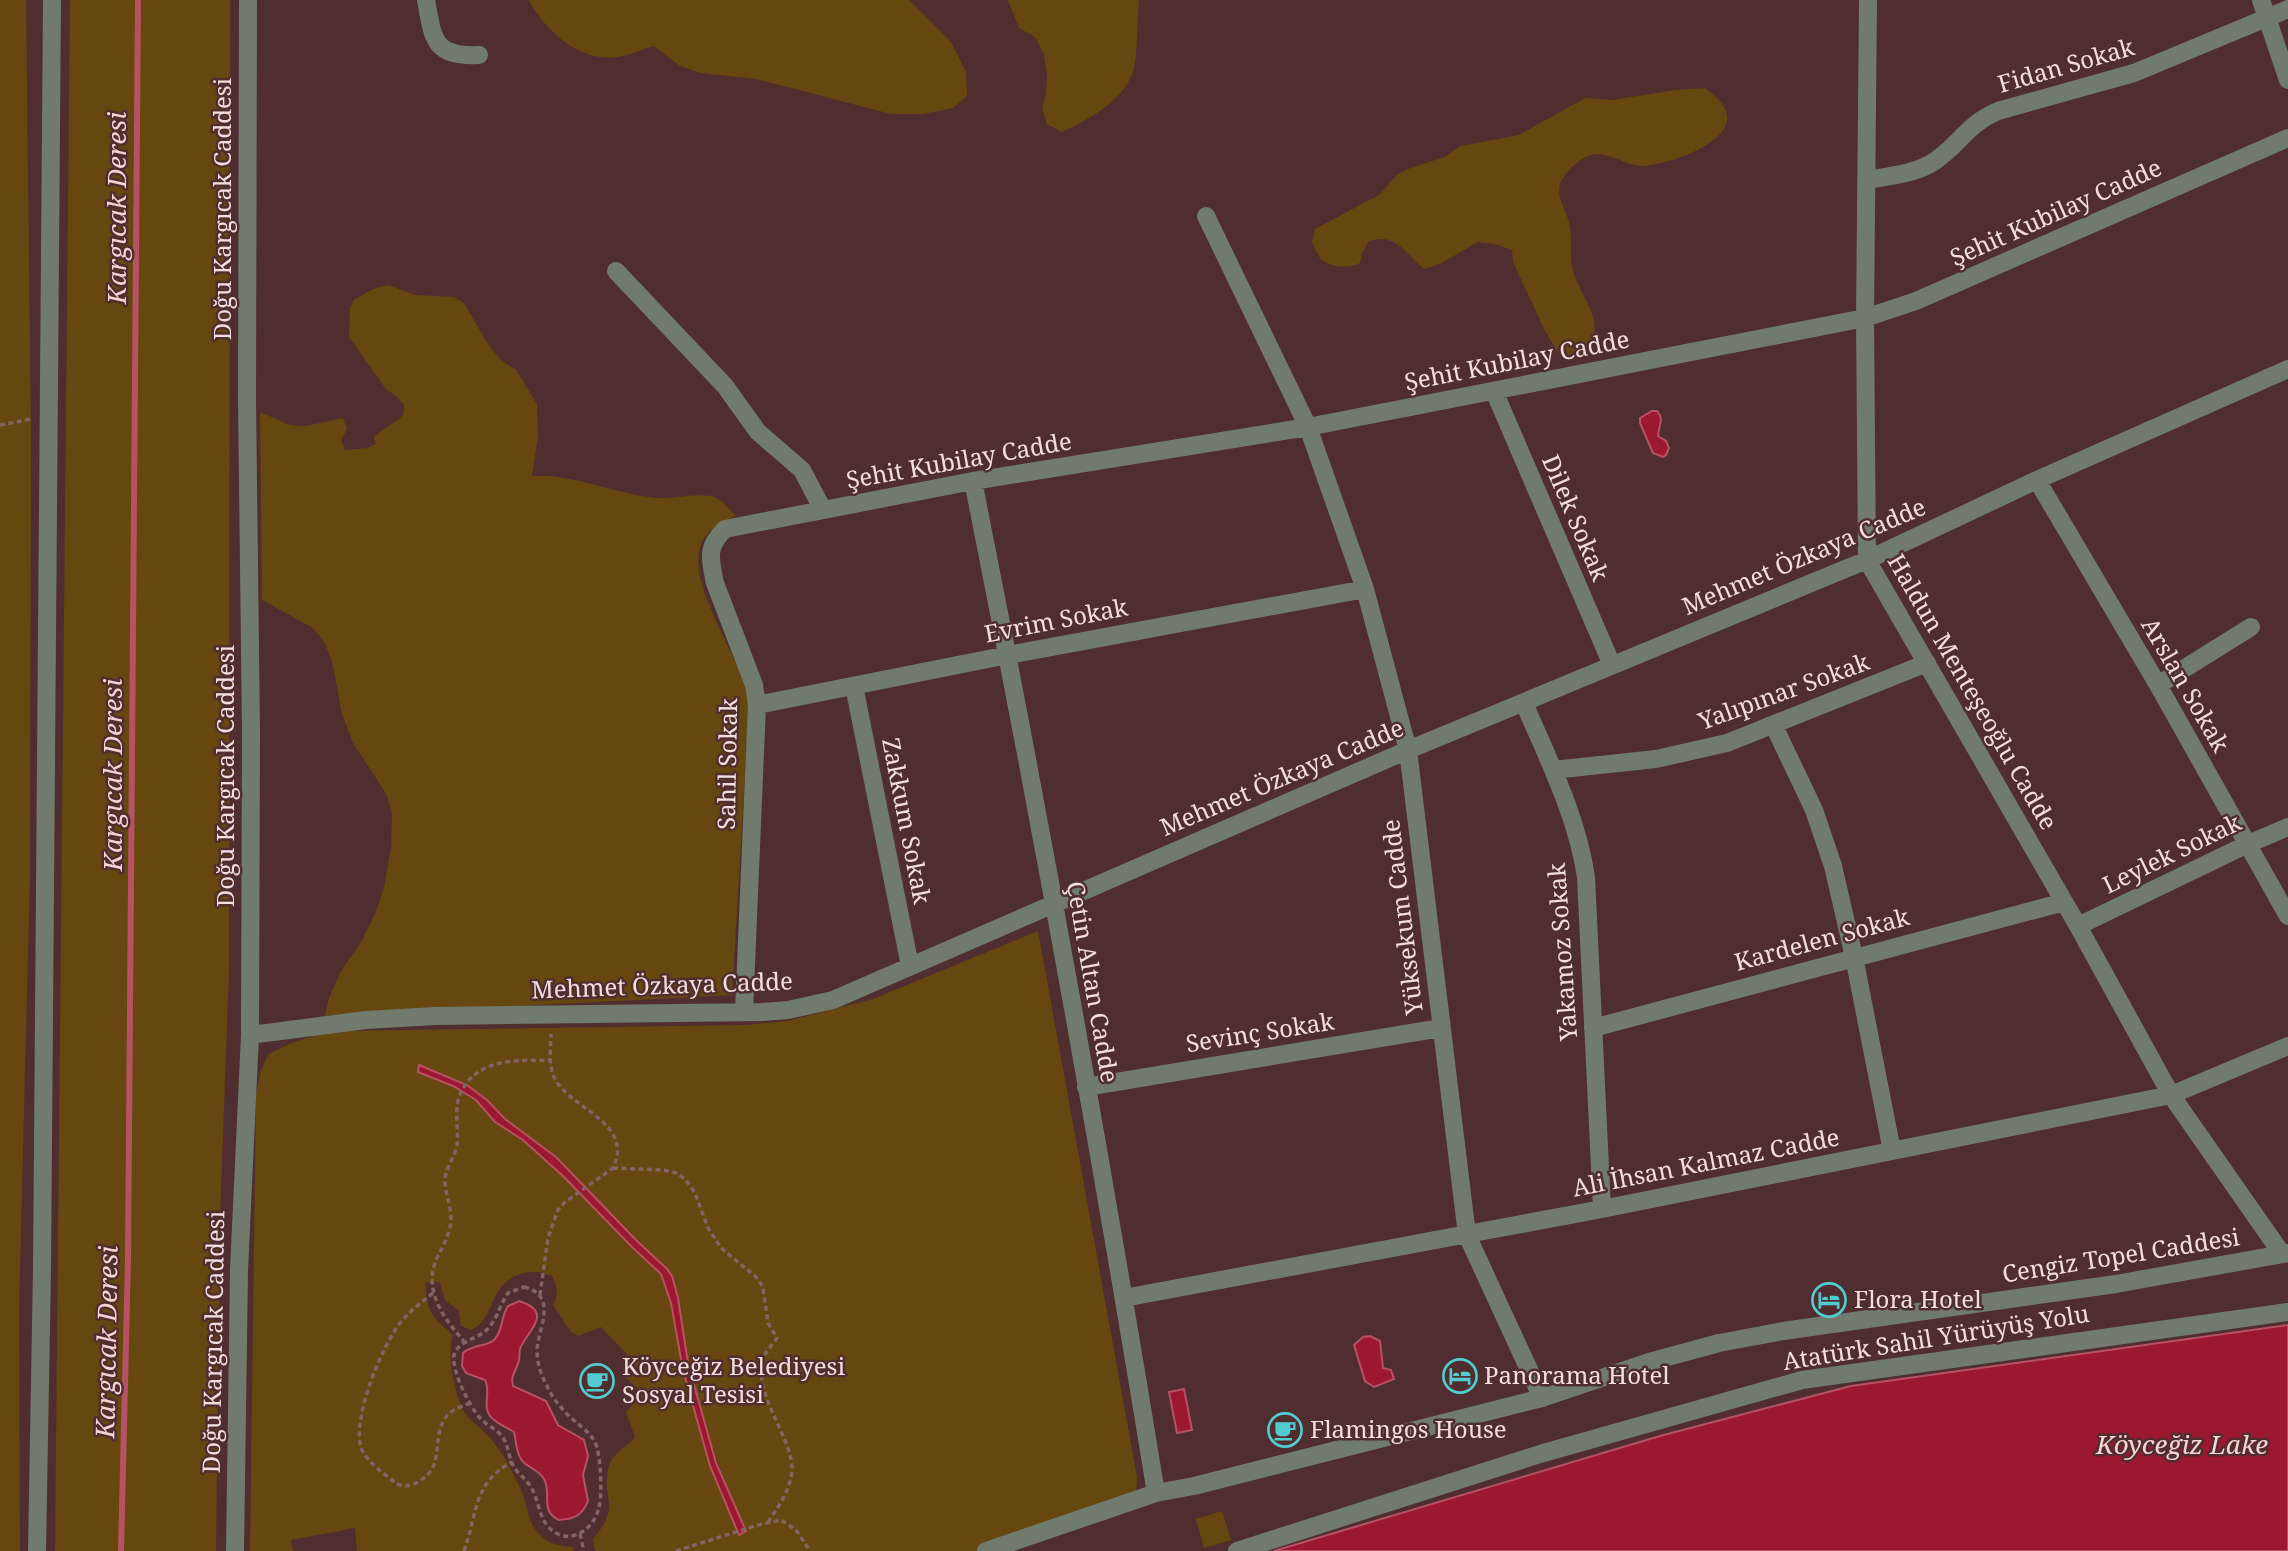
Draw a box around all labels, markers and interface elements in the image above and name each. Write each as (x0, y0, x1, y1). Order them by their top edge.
street label: Fidan Sokak (1994, 29, 2138, 100)
street label: Doğu Kargıcak Caddesi (205, 77, 238, 340)
water label: Kargıcak Deresi (98, 112, 134, 305)
street label: Şehit Kubilay Cadde (1944, 150, 2166, 273)
street label: Şehit Kubilay Cadde (1402, 322, 1632, 398)
street label: Şehit Kubilay Cadde (843, 423, 1074, 496)
street label: Dilek Sokak (1535, 449, 1618, 587)
street label: Mehmet Özkaya Cadde (1676, 489, 1930, 622)
street label: Haldun Menteşeoğlu Cadde (1881, 547, 2066, 835)
street label: Evrim Sokak (981, 589, 1131, 650)
street label: Arslan Sokak (2134, 611, 2239, 758)
street label: Doğu Kargıcak Caddesi (208, 644, 241, 907)
street label: Yalıpınar Sokak (1693, 644, 1874, 737)
water label: Kargıcak Deresi (94, 679, 130, 872)
street label: Sahil Sokak (709, 697, 744, 830)
street label: Mehmet Özkaya Cadde (1154, 710, 1408, 843)
street label: Zakkum Sokak (875, 735, 940, 907)
street label: Leylek Sokak (2097, 804, 2247, 900)
street label: Yüksekum Cadde (1373, 818, 1430, 1018)
street label: Yakamoz Sokak (1539, 861, 1584, 1043)
street label: Çetin Altan Cadde (1060, 878, 1127, 1085)
street label: Kardelen Sokak (1731, 899, 1914, 978)
street label: Mehmet Özkaya Cadde (531, 963, 793, 1006)
street label: Sevinç Sokak (1183, 1003, 1337, 1060)
street label: Ali İhsan Kalmaz Cadde (1569, 1119, 1842, 1204)
street label: Doğu Kargıcak Caddesi (194, 1210, 231, 1474)
street label: Cengiz Topel Caddesi (2000, 1219, 2242, 1290)
water label: Kargıcak Deresi (86, 1245, 126, 1440)
hotel icon: Flora Hotel (1810, 1281, 1848, 1319)
place label: Flora Hotel (1854, 1282, 1982, 1315)
street label: Atatürk Sahil Yürüyüş Yolu (1780, 1296, 2091, 1377)
place label: Köyceğiz Belediyesi Sosyal Tesisi (622, 1349, 845, 1410)
hotel icon: Panorama Hotel (1441, 1357, 1479, 1395)
place label: Panorama Hotel (1484, 1358, 1670, 1391)
cafe icon: Köyceğiz Belediyesi Sosyal Tesisi (578, 1362, 616, 1400)
cafe icon: Flamingos House (1266, 1411, 1304, 1449)
place label: Flamingos House (1310, 1412, 1507, 1445)
water label: Köyceğiz Lake (2095, 1426, 2268, 1462)

